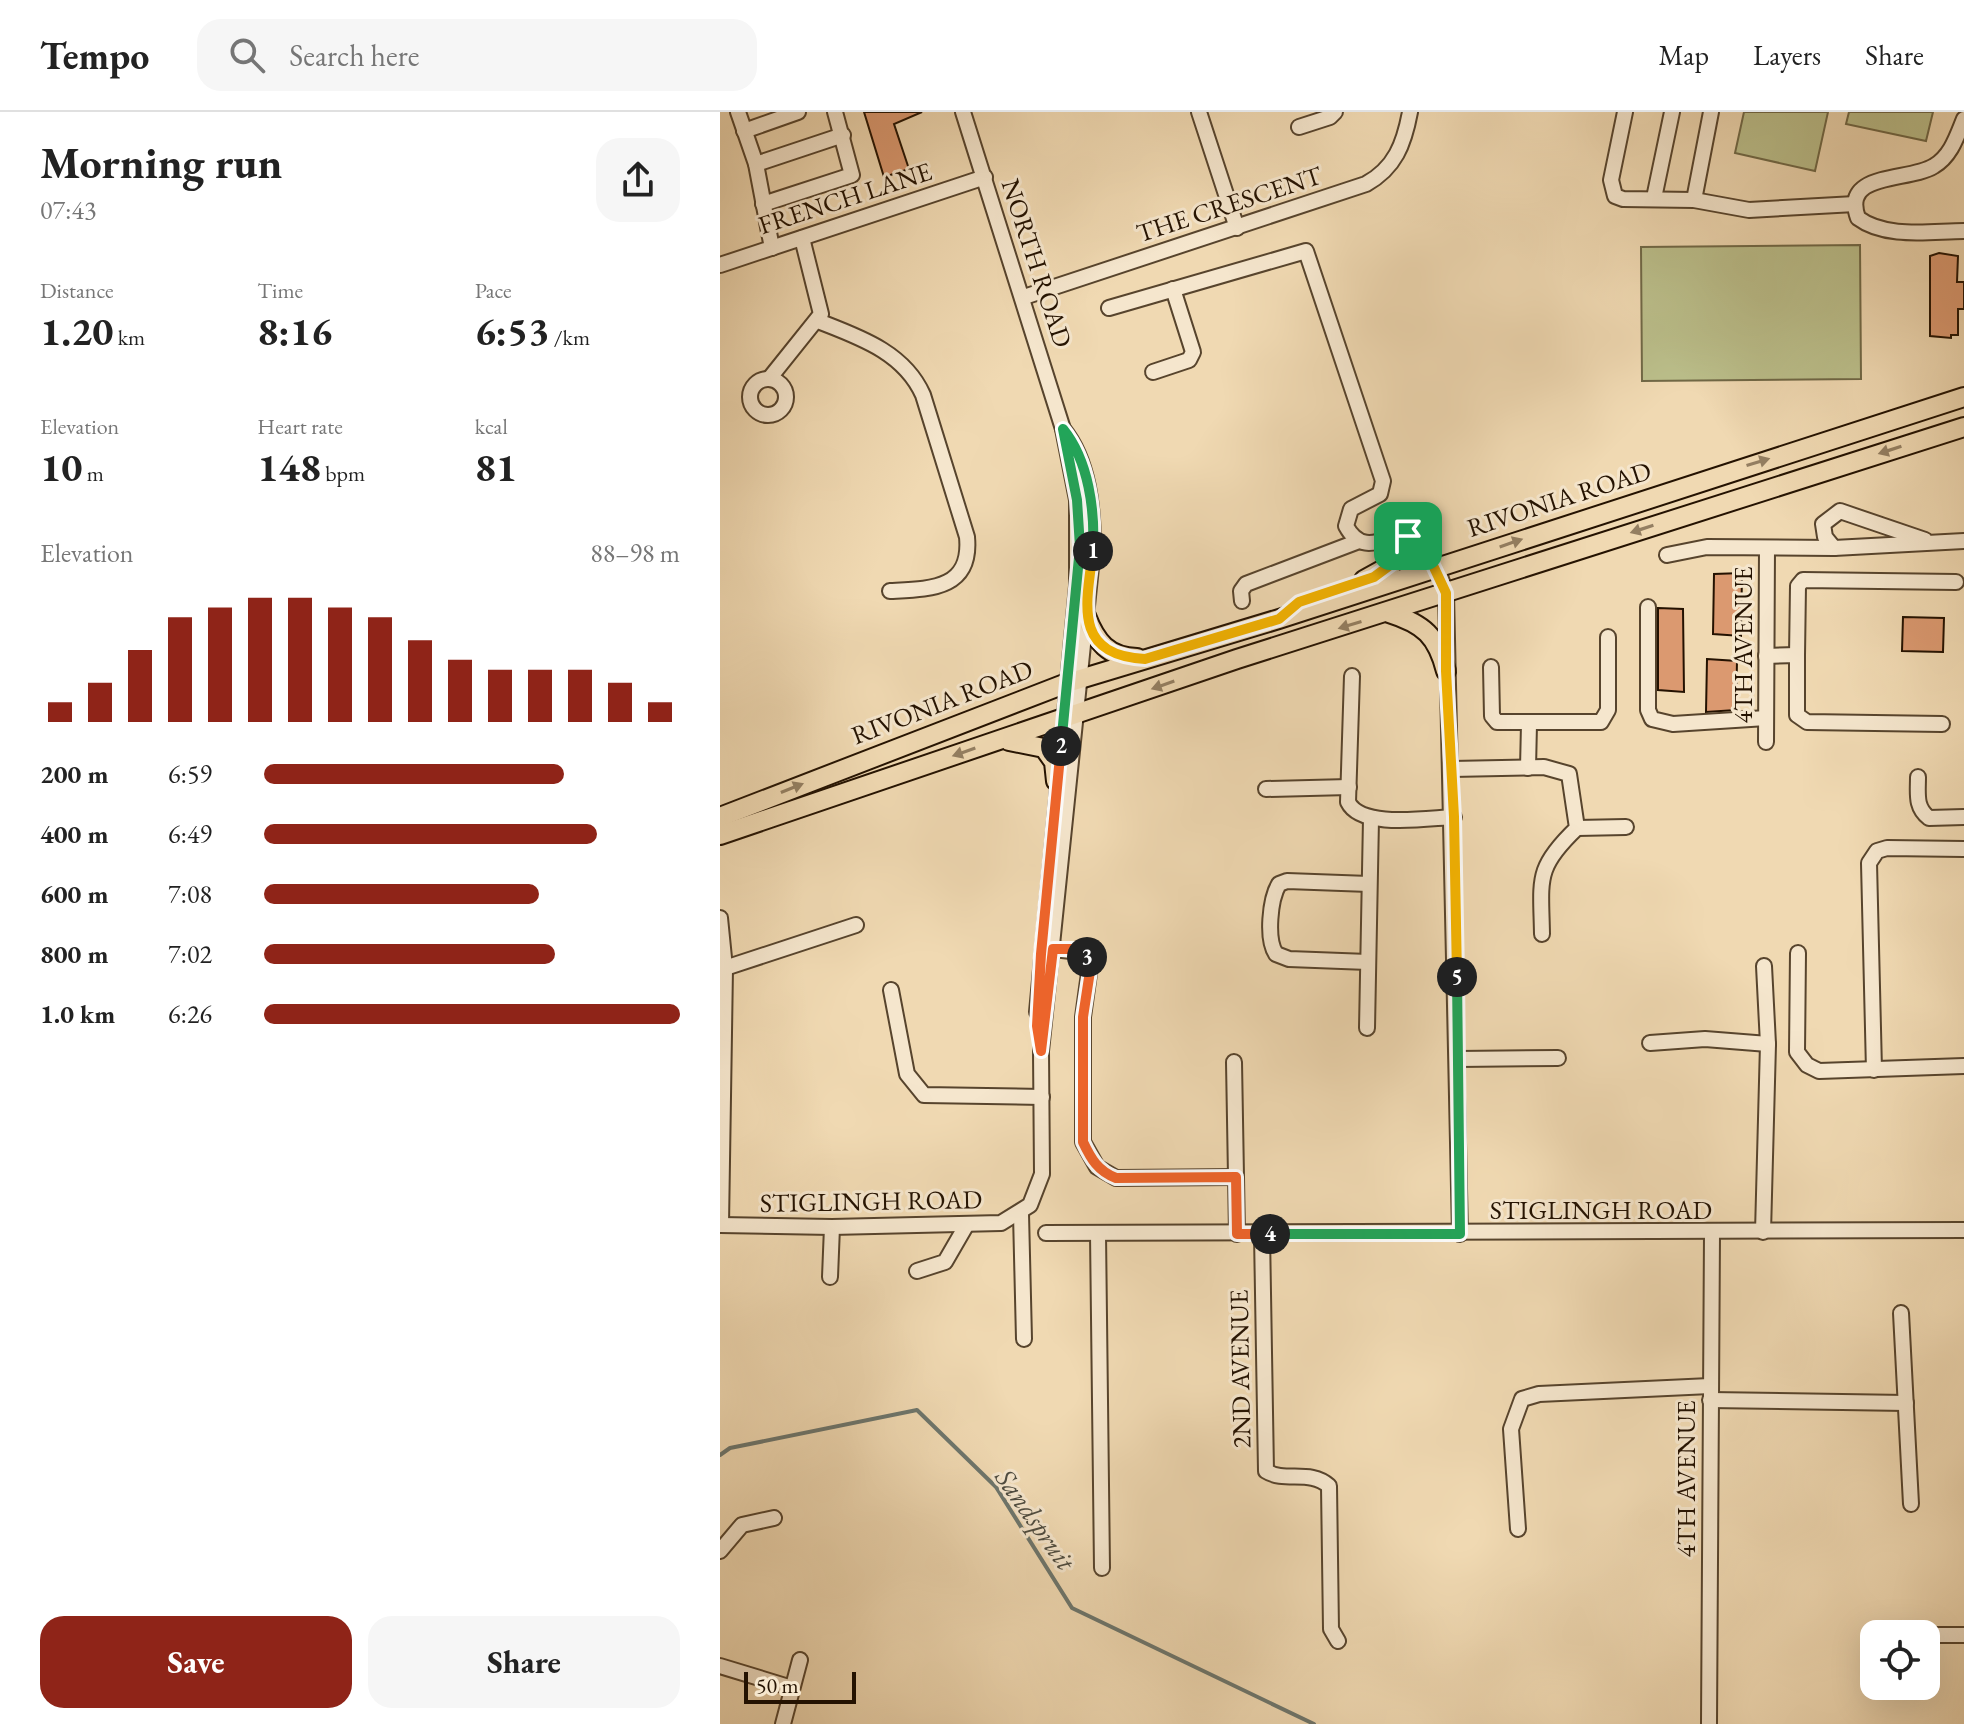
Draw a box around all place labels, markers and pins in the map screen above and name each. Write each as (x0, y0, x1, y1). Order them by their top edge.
pin (1374, 502, 1442, 570)
pin: 1 (1073, 531, 1113, 571)
pin: 2 (1041, 726, 1081, 766)
pin: 3 (1067, 937, 1107, 977)
pin: 5 (1437, 957, 1477, 997)
pin: 4 (1250, 1214, 1290, 1254)

